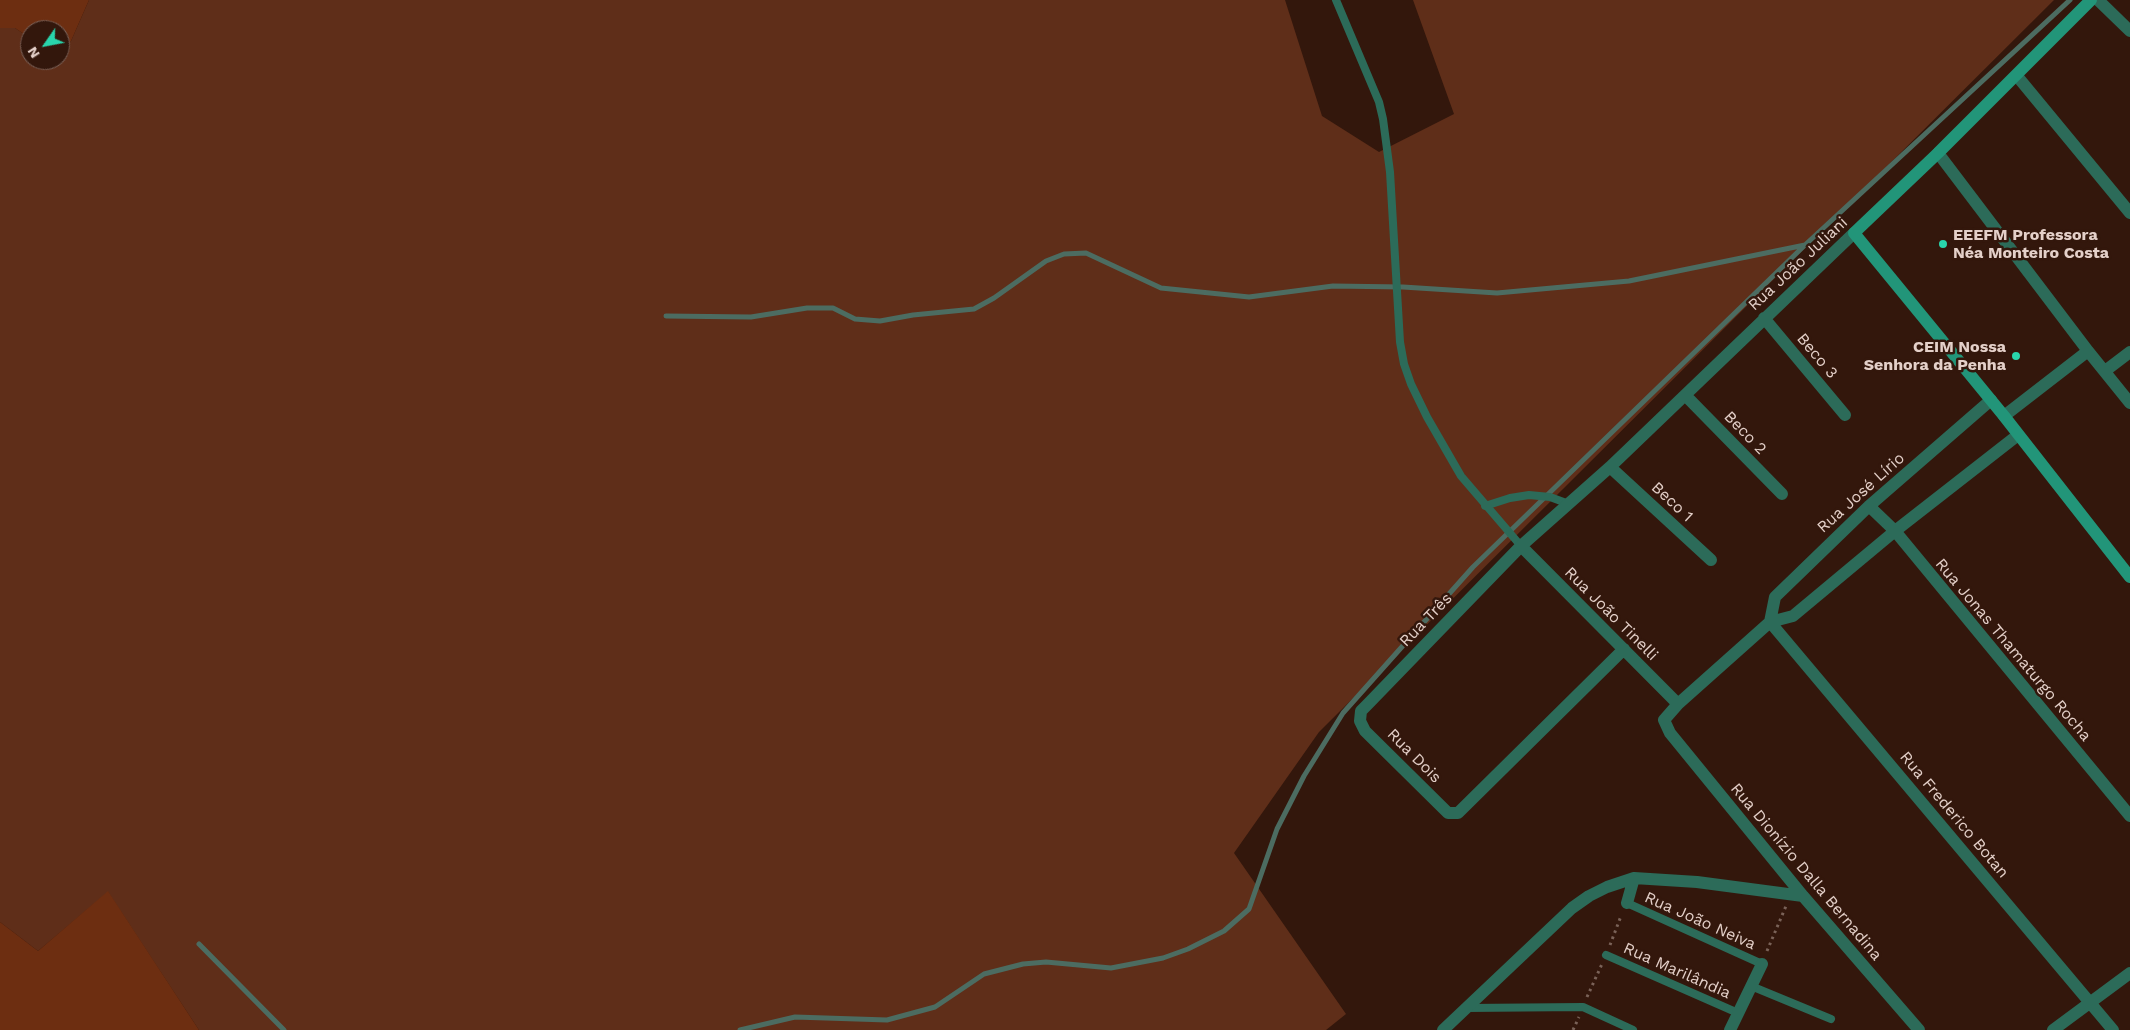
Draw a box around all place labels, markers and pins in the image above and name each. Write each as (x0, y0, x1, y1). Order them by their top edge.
place label: EEEFM Professora Néa Monteiro Costa (1953, 225, 2109, 263)
marker: EEEFM Professora Néa Monteiro Costa (1937, 238, 1949, 250)
place label: CEIM Nossa Senhora da Penha (1864, 337, 2006, 375)
marker: CEIM Nossa Senhora da Penha (2010, 350, 2022, 362)

